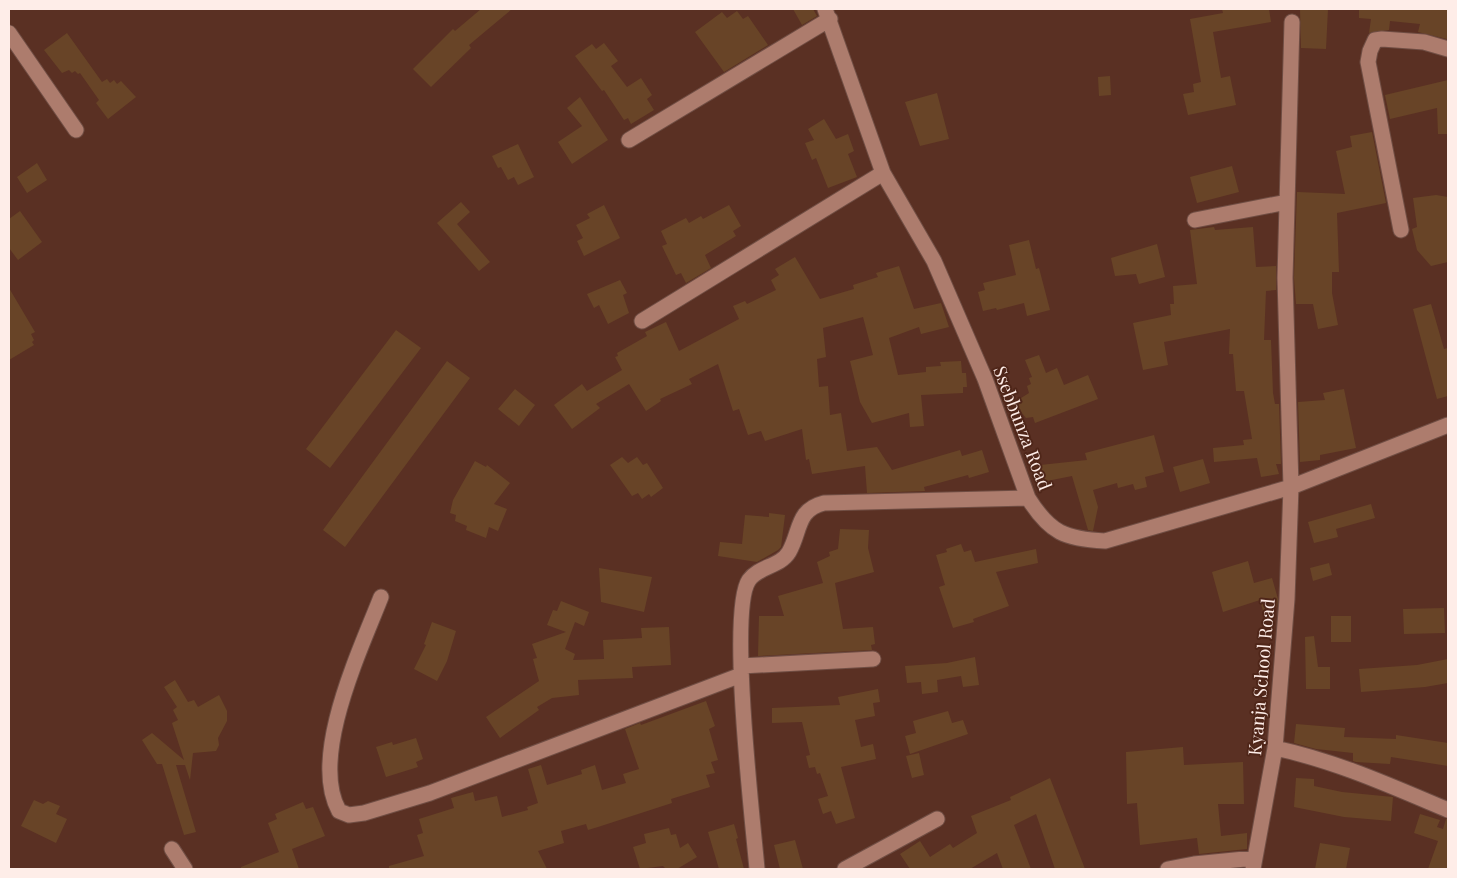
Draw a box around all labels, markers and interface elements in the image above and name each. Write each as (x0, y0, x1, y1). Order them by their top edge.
street label: Ssebbunza Road (988, 363, 1058, 494)
street label: Kyanja School Road (1242, 597, 1280, 757)

